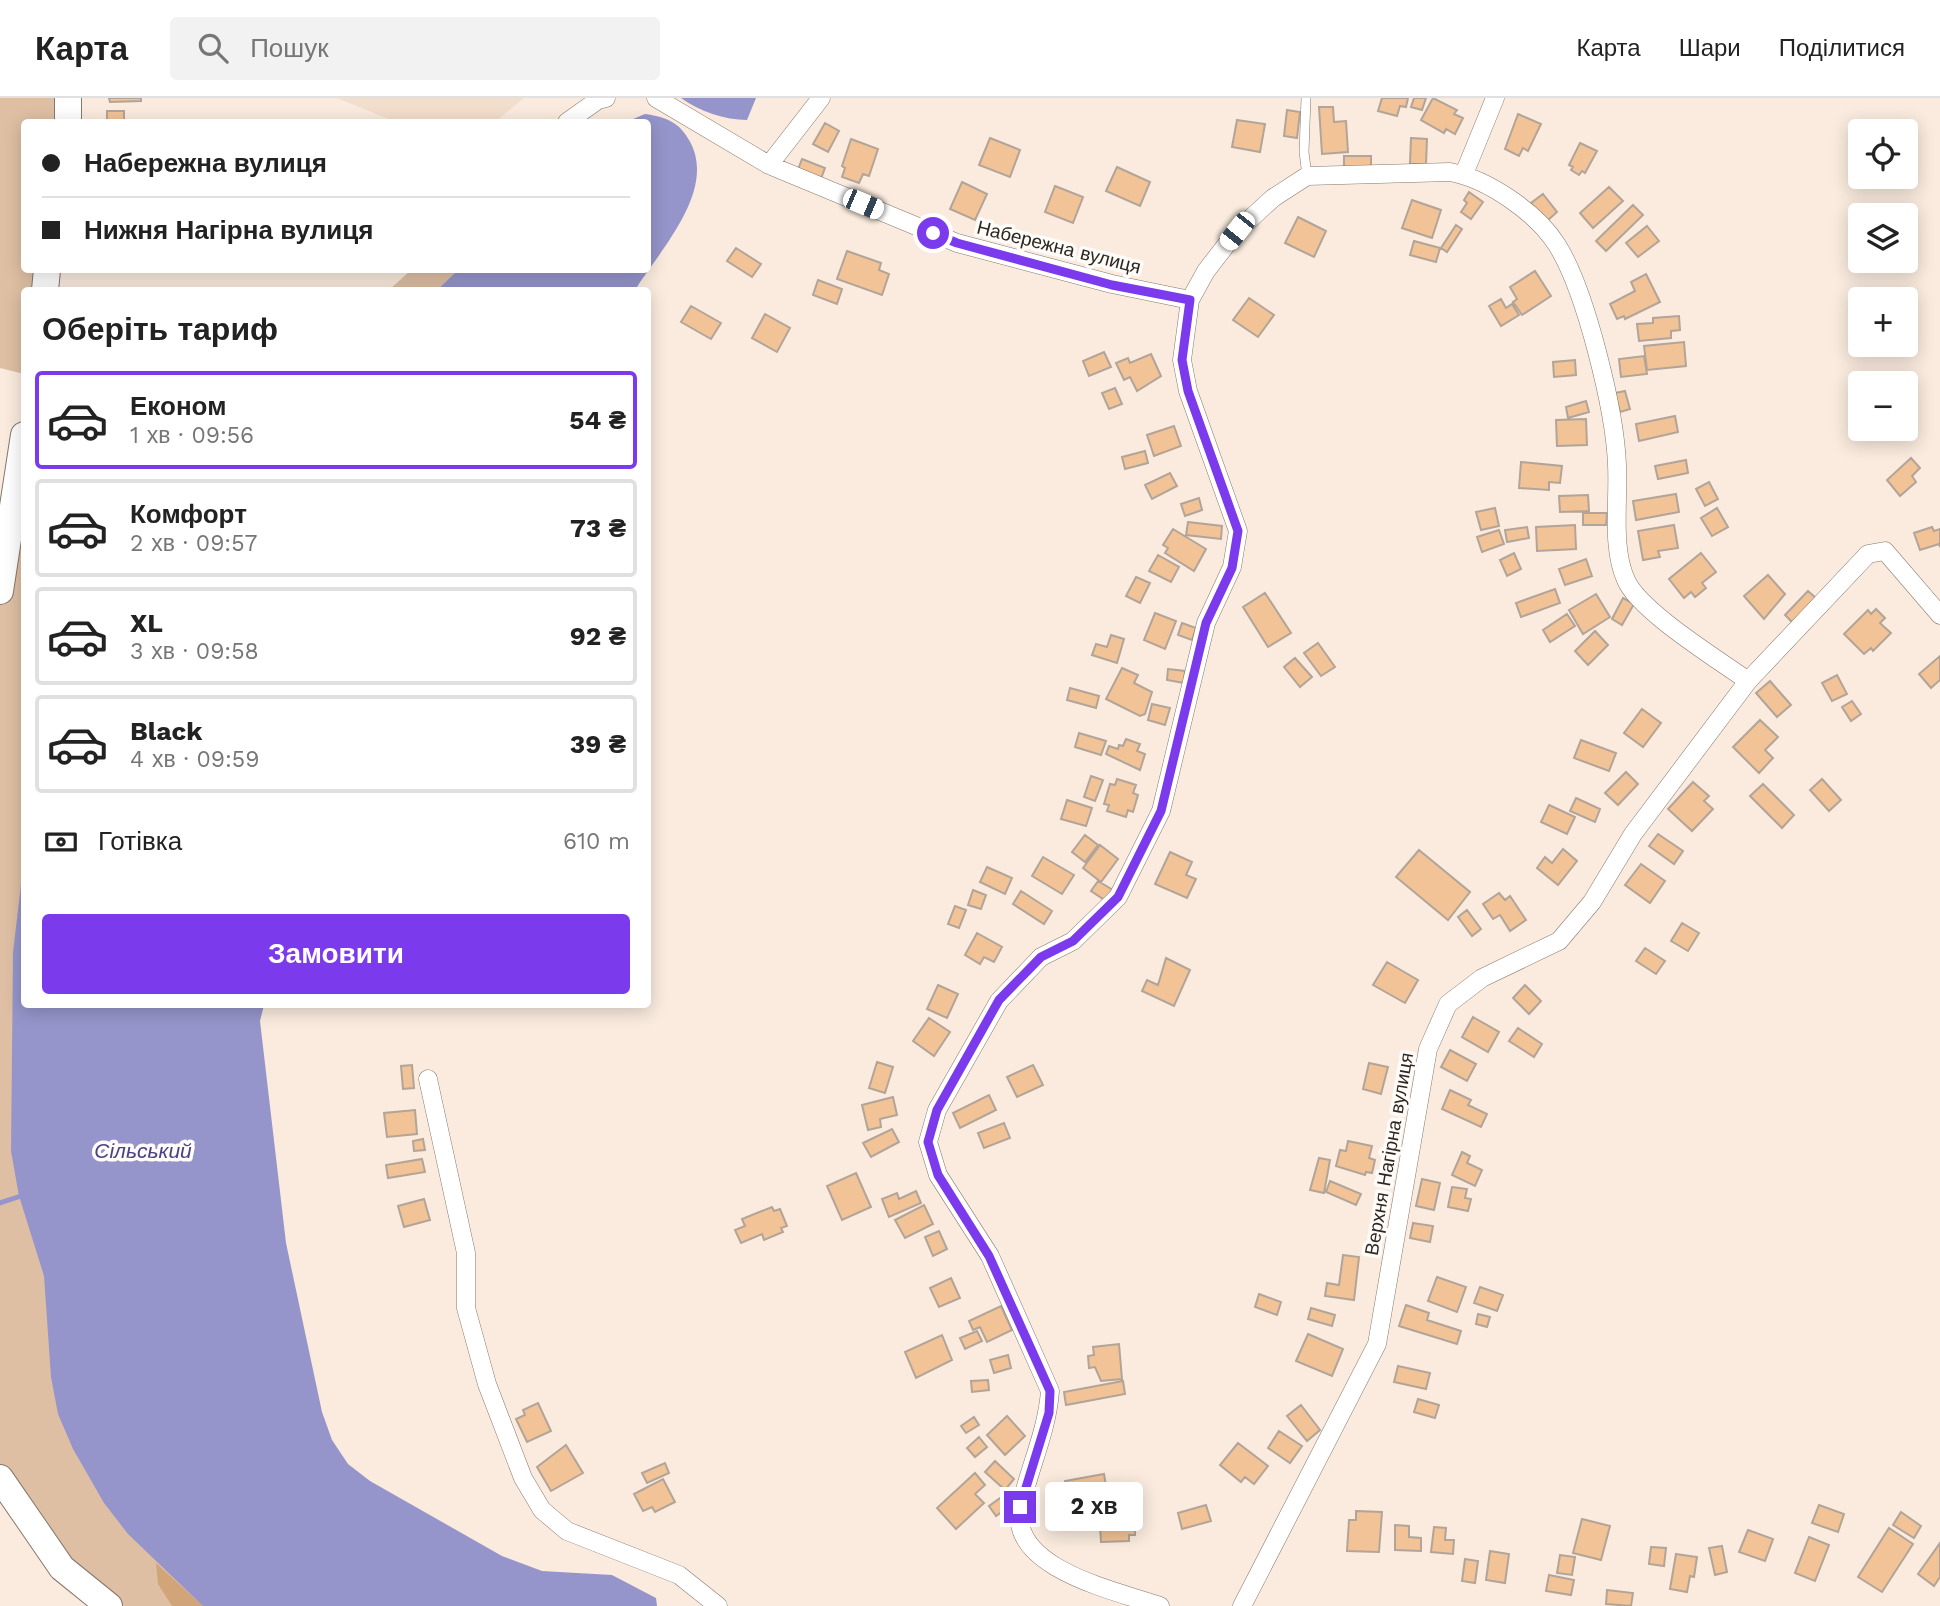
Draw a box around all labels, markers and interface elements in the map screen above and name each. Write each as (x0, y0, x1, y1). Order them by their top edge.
search box (170, 17, 660, 80)
text: Карта (35, 29, 128, 68)
icon: search (194, 29, 232, 67)
text: Пошук (250, 33, 329, 63)
text: Карта (1576, 34, 1641, 62)
text: Шари (1679, 34, 1741, 62)
text: Поділитися (1779, 34, 1905, 62)
map controls (1848, 119, 1918, 441)
button: locate (1848, 119, 1918, 189)
text: Набережна вулиця (84, 148, 327, 178)
car (840, 186, 887, 222)
button: layers (1848, 203, 1918, 273)
car (1216, 208, 1259, 254)
text: Нижня Нагірна вулиця (84, 215, 373, 245)
street label: Набережна вулиця (975, 215, 1143, 279)
route start (917, 217, 949, 249)
button: + (1848, 287, 1918, 357)
text: Оберіть тариф (42, 310, 278, 348)
button: − (1848, 371, 1918, 441)
icon: car (46, 389, 109, 452)
text: Економ (130, 391, 226, 421)
text: 54 ₴ (569, 405, 626, 435)
text: 1 хв · 09:56 (130, 422, 254, 449)
icon: car (46, 497, 109, 560)
text: Комфорт (130, 499, 247, 529)
text: 73 ₴ (570, 513, 626, 543)
text: 2 хв · 09:57 (130, 530, 257, 557)
icon: car (46, 605, 109, 668)
text: XL (130, 608, 163, 638)
text: 92 ₴ (570, 621, 626, 651)
text: 3 хв · 09:58 (130, 638, 259, 665)
icon: car (46, 713, 109, 776)
text: Black (130, 716, 202, 746)
text: 39 ₴ (570, 729, 626, 759)
text: 4 хв · 09:59 (130, 746, 259, 773)
icon: cash (42, 823, 80, 861)
text: Готівка (98, 826, 182, 856)
text: 610 m (563, 828, 630, 855)
button: Замовити (42, 914, 630, 994)
street label: Верхня Нагірна вулиця (1360, 1051, 1418, 1257)
water label: Сільський (94, 1138, 192, 1163)
callout: 2 хв (1044, 1482, 1142, 1532)
route end (1004, 1491, 1036, 1523)
text: 2 хв (1070, 1493, 1118, 1520)

